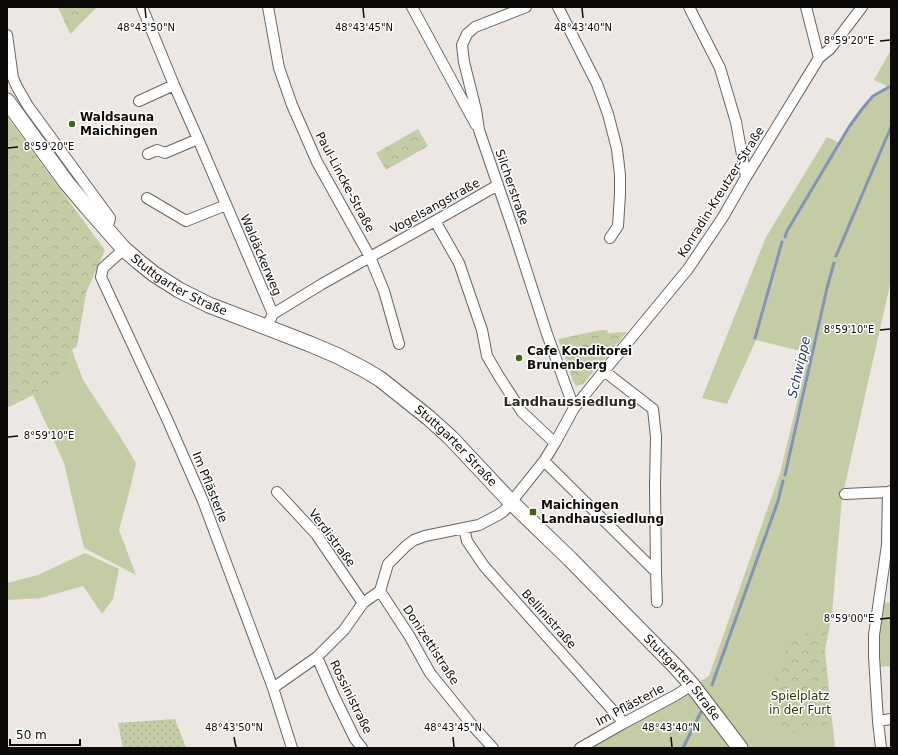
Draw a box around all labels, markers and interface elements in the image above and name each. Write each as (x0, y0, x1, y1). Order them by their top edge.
text: 48°43'50"N (117, 22, 175, 33)
text: 48°43'45"N (335, 22, 393, 33)
text: 48°43'40"N (554, 22, 612, 33)
text: 8°59'20"E (824, 35, 874, 46)
place label: Waldsauna Maichingen (80, 110, 158, 138)
marker: Waldsauna Maichingen (67, 119, 77, 129)
street label: Konradin-Kreutzer-Straße (675, 124, 767, 260)
street label: Paul-Lincke-Straße (313, 130, 377, 234)
text: 8°59'20"E (24, 141, 74, 152)
street label: Silcherstraße (493, 147, 531, 227)
street label: Vogelsangstraße (388, 176, 482, 236)
street label: Waldäckerweg (238, 212, 284, 298)
street label: Stuttgarter Straße (128, 251, 229, 318)
text: 8°59'10"E (824, 324, 874, 335)
water label: Schwippe (785, 335, 813, 399)
place label: Cafe Konditorei Brunenberg (527, 344, 632, 372)
marker: Cafe Konditorei Brunenberg (514, 353, 524, 363)
district label: Landhaussiedlung (503, 394, 637, 409)
street label: Stuttgarter Straße (412, 402, 500, 489)
text: 8°59'10"E (24, 430, 74, 441)
street label: Im Pflästerle (189, 450, 231, 524)
place label: Maichingen Landhaussiedlung (541, 498, 664, 526)
street label: Verdistraße (306, 506, 358, 570)
marker: Maichingen Landhaussiedlung (528, 507, 538, 517)
street label: Bellinistraße (519, 587, 579, 651)
street label: Donizettistraße (400, 603, 462, 687)
text: 8°59'00"E (824, 613, 874, 624)
street label: Stuttgarter Straße (641, 631, 723, 723)
street label: Rossinistraße (327, 658, 375, 736)
street label: Im Pflästerle (594, 681, 666, 729)
park label: Spielplatz in der Furt (769, 689, 831, 717)
scale bar (10, 721, 80, 747)
text: 48°43'50"N (205, 722, 263, 733)
text: 48°43'45"N (424, 722, 482, 733)
text: 48°43'40"N (642, 722, 700, 733)
text: 50 m (16, 728, 47, 742)

